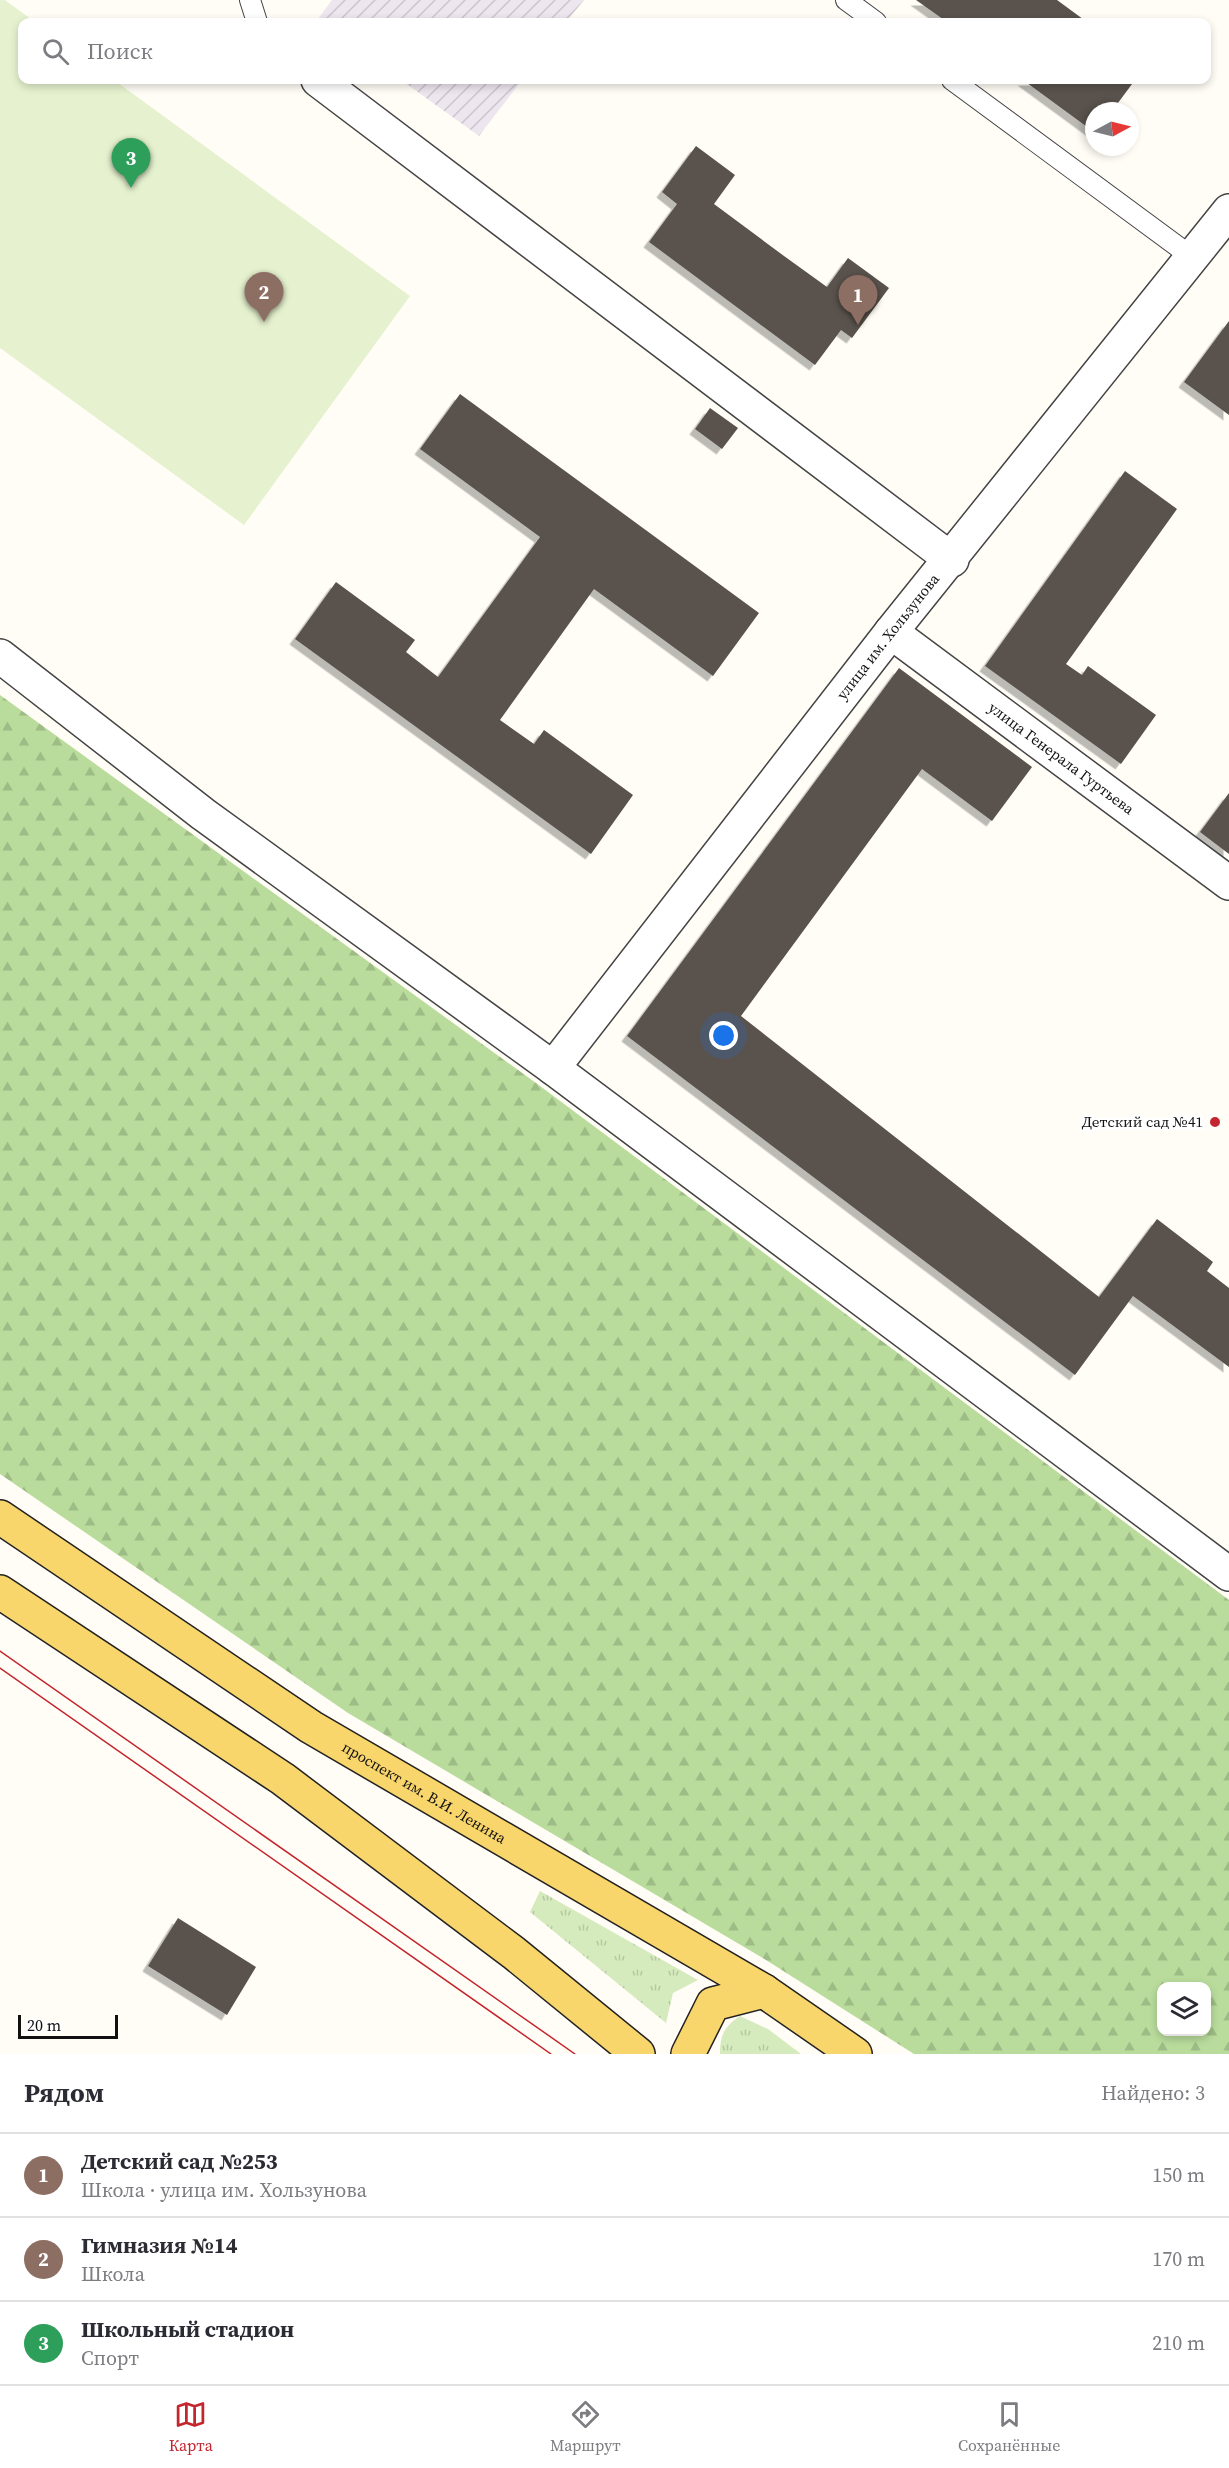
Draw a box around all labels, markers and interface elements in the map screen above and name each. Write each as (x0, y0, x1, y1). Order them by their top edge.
search box (18, 18, 1211, 84)
icon: search (39, 35, 72, 68)
text: Поиск (87, 36, 153, 66)
north arrow (1085, 102, 1139, 156)
pin: 3 (112, 138, 150, 188)
pin: 2 (244, 272, 284, 322)
pin: 1 (838, 276, 878, 325)
street label: улица им. Хользунова (831, 569, 944, 704)
street label: улица Генерала Гуртьева (984, 697, 1139, 819)
your location (709, 1021, 738, 1050)
place label: Детский сад №41 (1082, 1111, 1203, 1132)
marker: Детский сад №41 (1208, 1115, 1222, 1129)
street label: проспект им. В.И. Ленина (338, 1736, 510, 1849)
map controls (1157, 1982, 1211, 2036)
button: layers (1157, 1982, 1211, 2036)
scale bar (18, 2012, 118, 2040)
text: 20 m (27, 2014, 61, 2036)
text: Рядом (24, 2075, 104, 2111)
text: Найдено: 3 (1101, 2079, 1205, 2107)
text: Детский сад №253 (81, 2146, 278, 2176)
text: 1 (38, 2161, 49, 2189)
text: 150 m (1152, 2161, 1205, 2189)
text: Школа · улица им. Хользунова (81, 2176, 367, 2204)
text: Гимназия №14 (81, 2230, 238, 2260)
text: 2 (38, 2245, 49, 2273)
text: 170 m (1152, 2245, 1205, 2273)
text: Школа (81, 2260, 145, 2288)
text: Школьный стадион (81, 2314, 294, 2344)
text: 3 (38, 2329, 49, 2357)
text: 210 m (1152, 2329, 1205, 2357)
text: Спорт (81, 2344, 139, 2372)
tab: Карта (169, 2398, 213, 2456)
tab: Маршрут (550, 2398, 621, 2456)
tab: Сохранённые (958, 2398, 1060, 2456)

